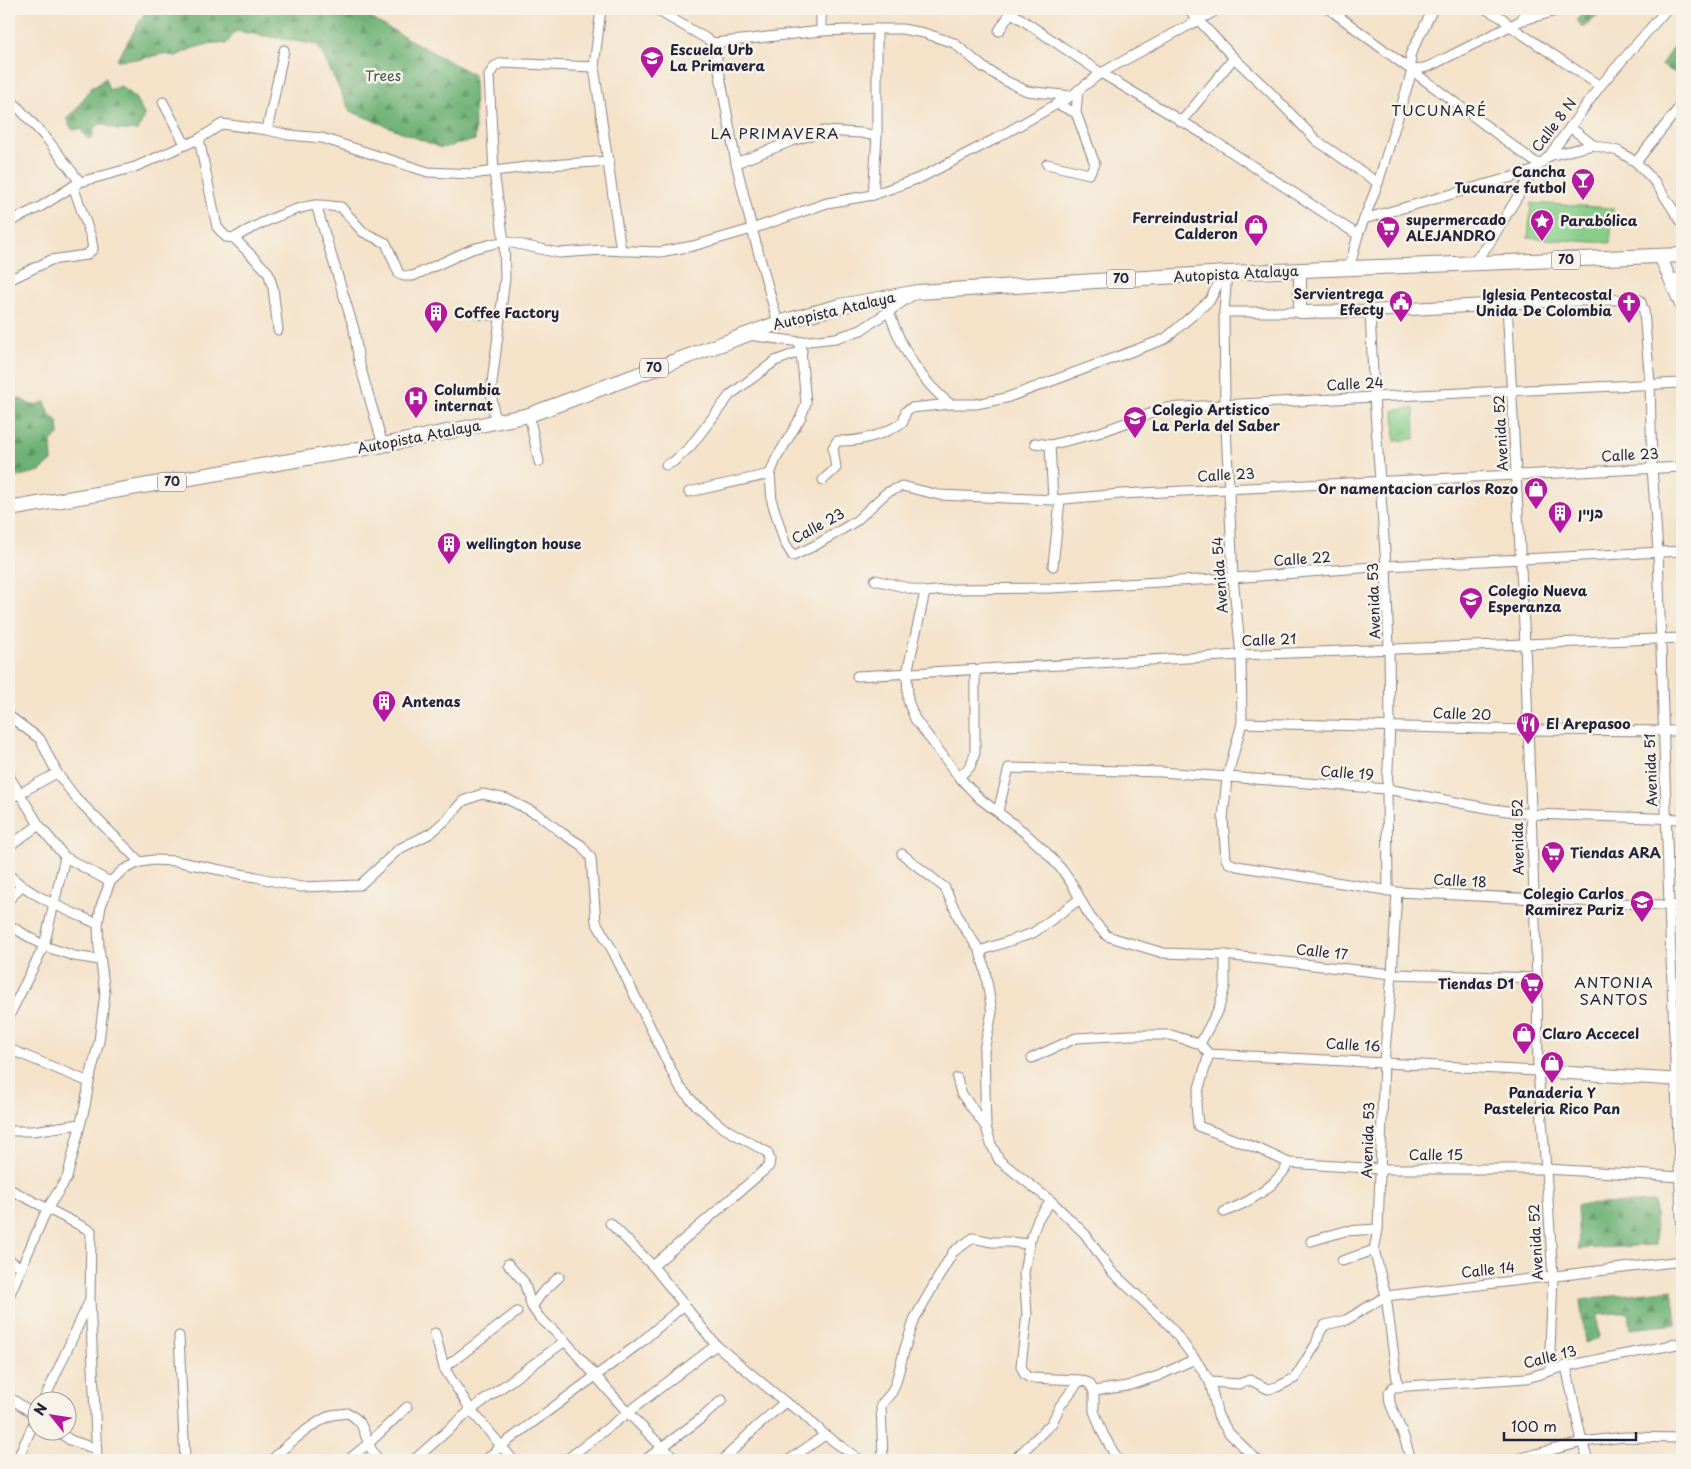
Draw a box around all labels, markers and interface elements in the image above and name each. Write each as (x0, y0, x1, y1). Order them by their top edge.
place label: Escuela Urb La Primavera (670, 39, 765, 76)
school or university icon: Escuela Urb La Primavera (639, 45, 665, 79)
park label: Trees (365, 65, 401, 86)
street label: Calle 8 N (1526, 93, 1581, 156)
district label: TUCUNARÉ (1391, 98, 1487, 121)
district label: LA PRIMAVERA (710, 121, 840, 144)
place label: Cancha Tucunare futbol (1454, 161, 1567, 198)
bar icon: Cancha Tucunare futbol (1570, 167, 1596, 201)
place label: Ferreindustrial Calderon (1132, 207, 1238, 244)
place icon: Parabólica (1529, 208, 1555, 242)
place label: supermercado ALEJANDRO (1405, 209, 1506, 246)
place label: Parabólica (1560, 210, 1638, 231)
shop icon: Ferreindustrial Calderon (1243, 213, 1269, 247)
supermarket icon: supermercado ALEJANDRO (1375, 215, 1401, 249)
road number: 70 (1552, 250, 1580, 270)
street label: Autopista Atalaya (1173, 260, 1299, 287)
road number: 70 (1107, 270, 1135, 288)
place label: Servientrega Efecty (1293, 283, 1385, 320)
place label: Iglesia Pentecostal Unida De Colombia (1476, 284, 1612, 321)
street label: Autopista Atalaya (771, 286, 897, 335)
public building icon: Servientrega Efecty (1388, 289, 1414, 323)
church icon: Iglesia Pentecostal Unida De Colombia (1616, 290, 1642, 324)
building icon: Coffee Factory (423, 300, 449, 334)
place label: Coffee Factory (454, 302, 559, 323)
road number: 70 (640, 358, 668, 378)
street label: Calle 24 (1326, 372, 1384, 395)
place label: Columbia internat (434, 379, 501, 416)
hospital icon: Columbia internat (403, 385, 429, 419)
street label: Avenida 52 (1488, 394, 1513, 472)
place label: Colegio Artistico La Perla del Saber (1152, 399, 1281, 436)
school or university icon: Colegio Artistico La Perla del Saber (1122, 405, 1148, 439)
street label: Autopista Atalaya (356, 414, 483, 459)
street label: Calle 23 (1601, 443, 1659, 466)
street label: Calle 23 (1197, 463, 1255, 486)
road number: 70 (158, 472, 186, 492)
shop icon: Or namentacion carlos Rozo (1523, 476, 1549, 510)
place label: Or namentacion carlos Rozo (1318, 478, 1518, 499)
building icon: בניין (1547, 500, 1573, 534)
street label: Calle 23 (788, 502, 848, 549)
place label: בניין (1578, 502, 1603, 523)
building icon: wellington house (436, 531, 462, 565)
place label: wellington house (466, 533, 582, 554)
street label: Avenida 54 (1206, 536, 1233, 614)
street label: Calle 22 (1273, 546, 1331, 571)
street label: Avenida 53 (1362, 562, 1385, 640)
place label: Colegio Nueva Esperanza (1488, 580, 1588, 617)
school or university icon: Colegio Nueva Esperanza (1458, 586, 1484, 620)
street label: Calle 21 (1241, 628, 1297, 651)
building icon: Antenas (371, 689, 397, 723)
place label: Antenas (402, 691, 461, 712)
street label: Calle 20 (1432, 702, 1492, 725)
restaurant icon: El Arepasoo (1515, 711, 1541, 745)
place label: El Arepasoo (1546, 713, 1631, 734)
street label: Avenida 51 (1639, 733, 1662, 807)
street label: Calle 19 (1320, 760, 1374, 785)
street label: Avenida 52 (1506, 798, 1529, 875)
supermarket icon: Tiendas ARA (1540, 840, 1566, 874)
place label: Tiendas ARA (1570, 842, 1662, 863)
street label: Calle 18 (1433, 869, 1487, 892)
place label: Colegio Carlos Ramirez Pariz (1523, 883, 1624, 920)
school or university icon: Colegio Carlos Ramirez Pariz (1629, 889, 1655, 923)
street label: Calle 17 (1295, 938, 1350, 965)
district label: ANTONIA SANTOS (1574, 970, 1654, 1010)
supermarket icon: Tiendas D1 (1519, 971, 1545, 1005)
place label: Tiendas D1 (1438, 973, 1514, 994)
shop icon: Claro Accecel (1511, 1021, 1537, 1055)
place label: Claro Accecel (1542, 1023, 1639, 1044)
street label: Calle 16 (1325, 1033, 1381, 1056)
shop icon: Panaderia Y Pasteleria Rico Pan (1539, 1050, 1565, 1084)
place label: Panaderia Y Pasteleria Rico Pan (1484, 1082, 1620, 1119)
street label: Avenida 53 (1356, 1101, 1379, 1179)
street label: Calle 15 (1409, 1144, 1463, 1165)
street label: Avenida 52 (1523, 1203, 1548, 1281)
street label: Calle 14 (1460, 1256, 1516, 1283)
street label: Calle 13 (1521, 1340, 1579, 1373)
north arrow (28, 1392, 78, 1442)
text: N (28, 1399, 52, 1419)
scale bar (1504, 1409, 1636, 1441)
text: 100 m (1511, 1414, 1557, 1437)

